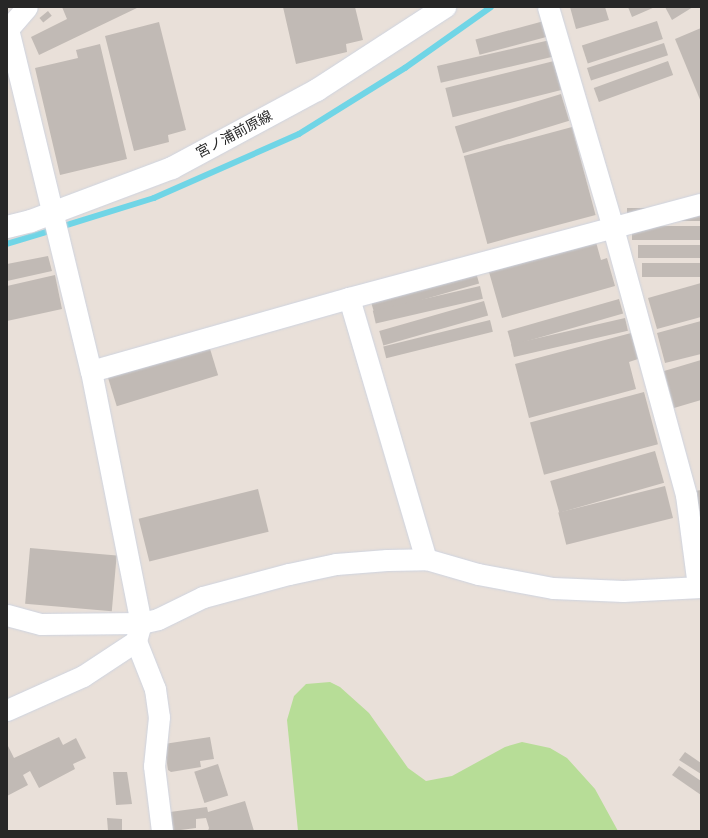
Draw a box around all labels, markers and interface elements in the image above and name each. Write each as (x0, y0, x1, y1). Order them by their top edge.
street label: 宮ノ浦前原線 (193, 107, 275, 161)

